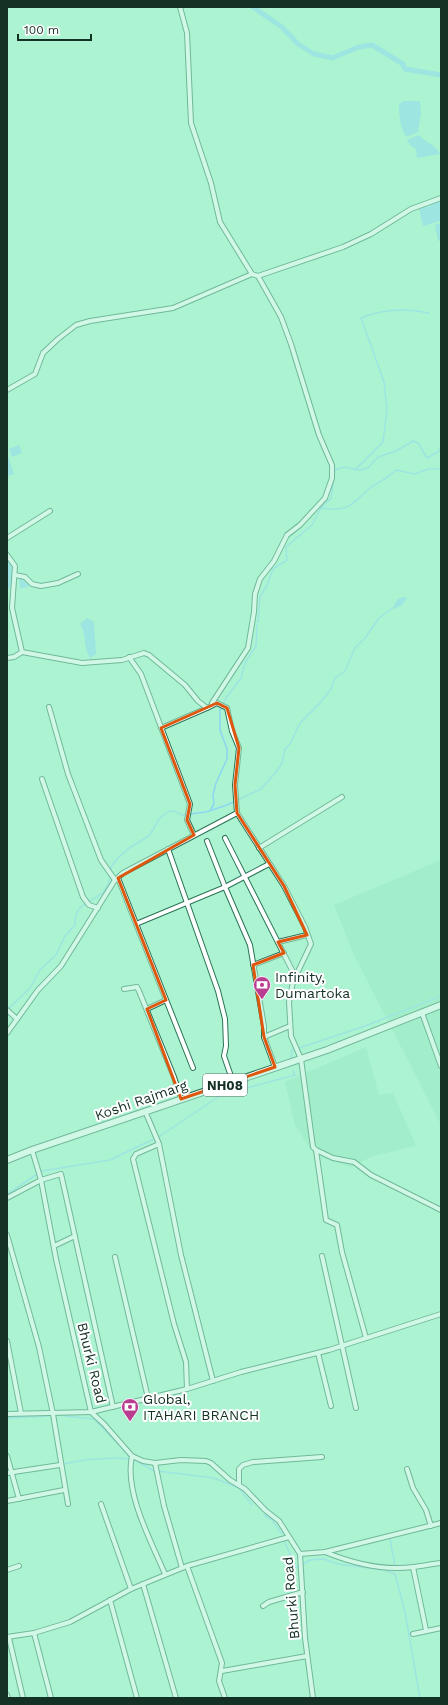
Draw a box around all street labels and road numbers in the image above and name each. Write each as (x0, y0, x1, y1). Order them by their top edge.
road number: NH08 (203, 1074, 247, 1096)
street label: Koshi Rajmarg (93, 1077, 190, 1123)
street label: Bhurki Road (74, 1321, 110, 1405)
street label: Bhurki Road (279, 1556, 303, 1640)

